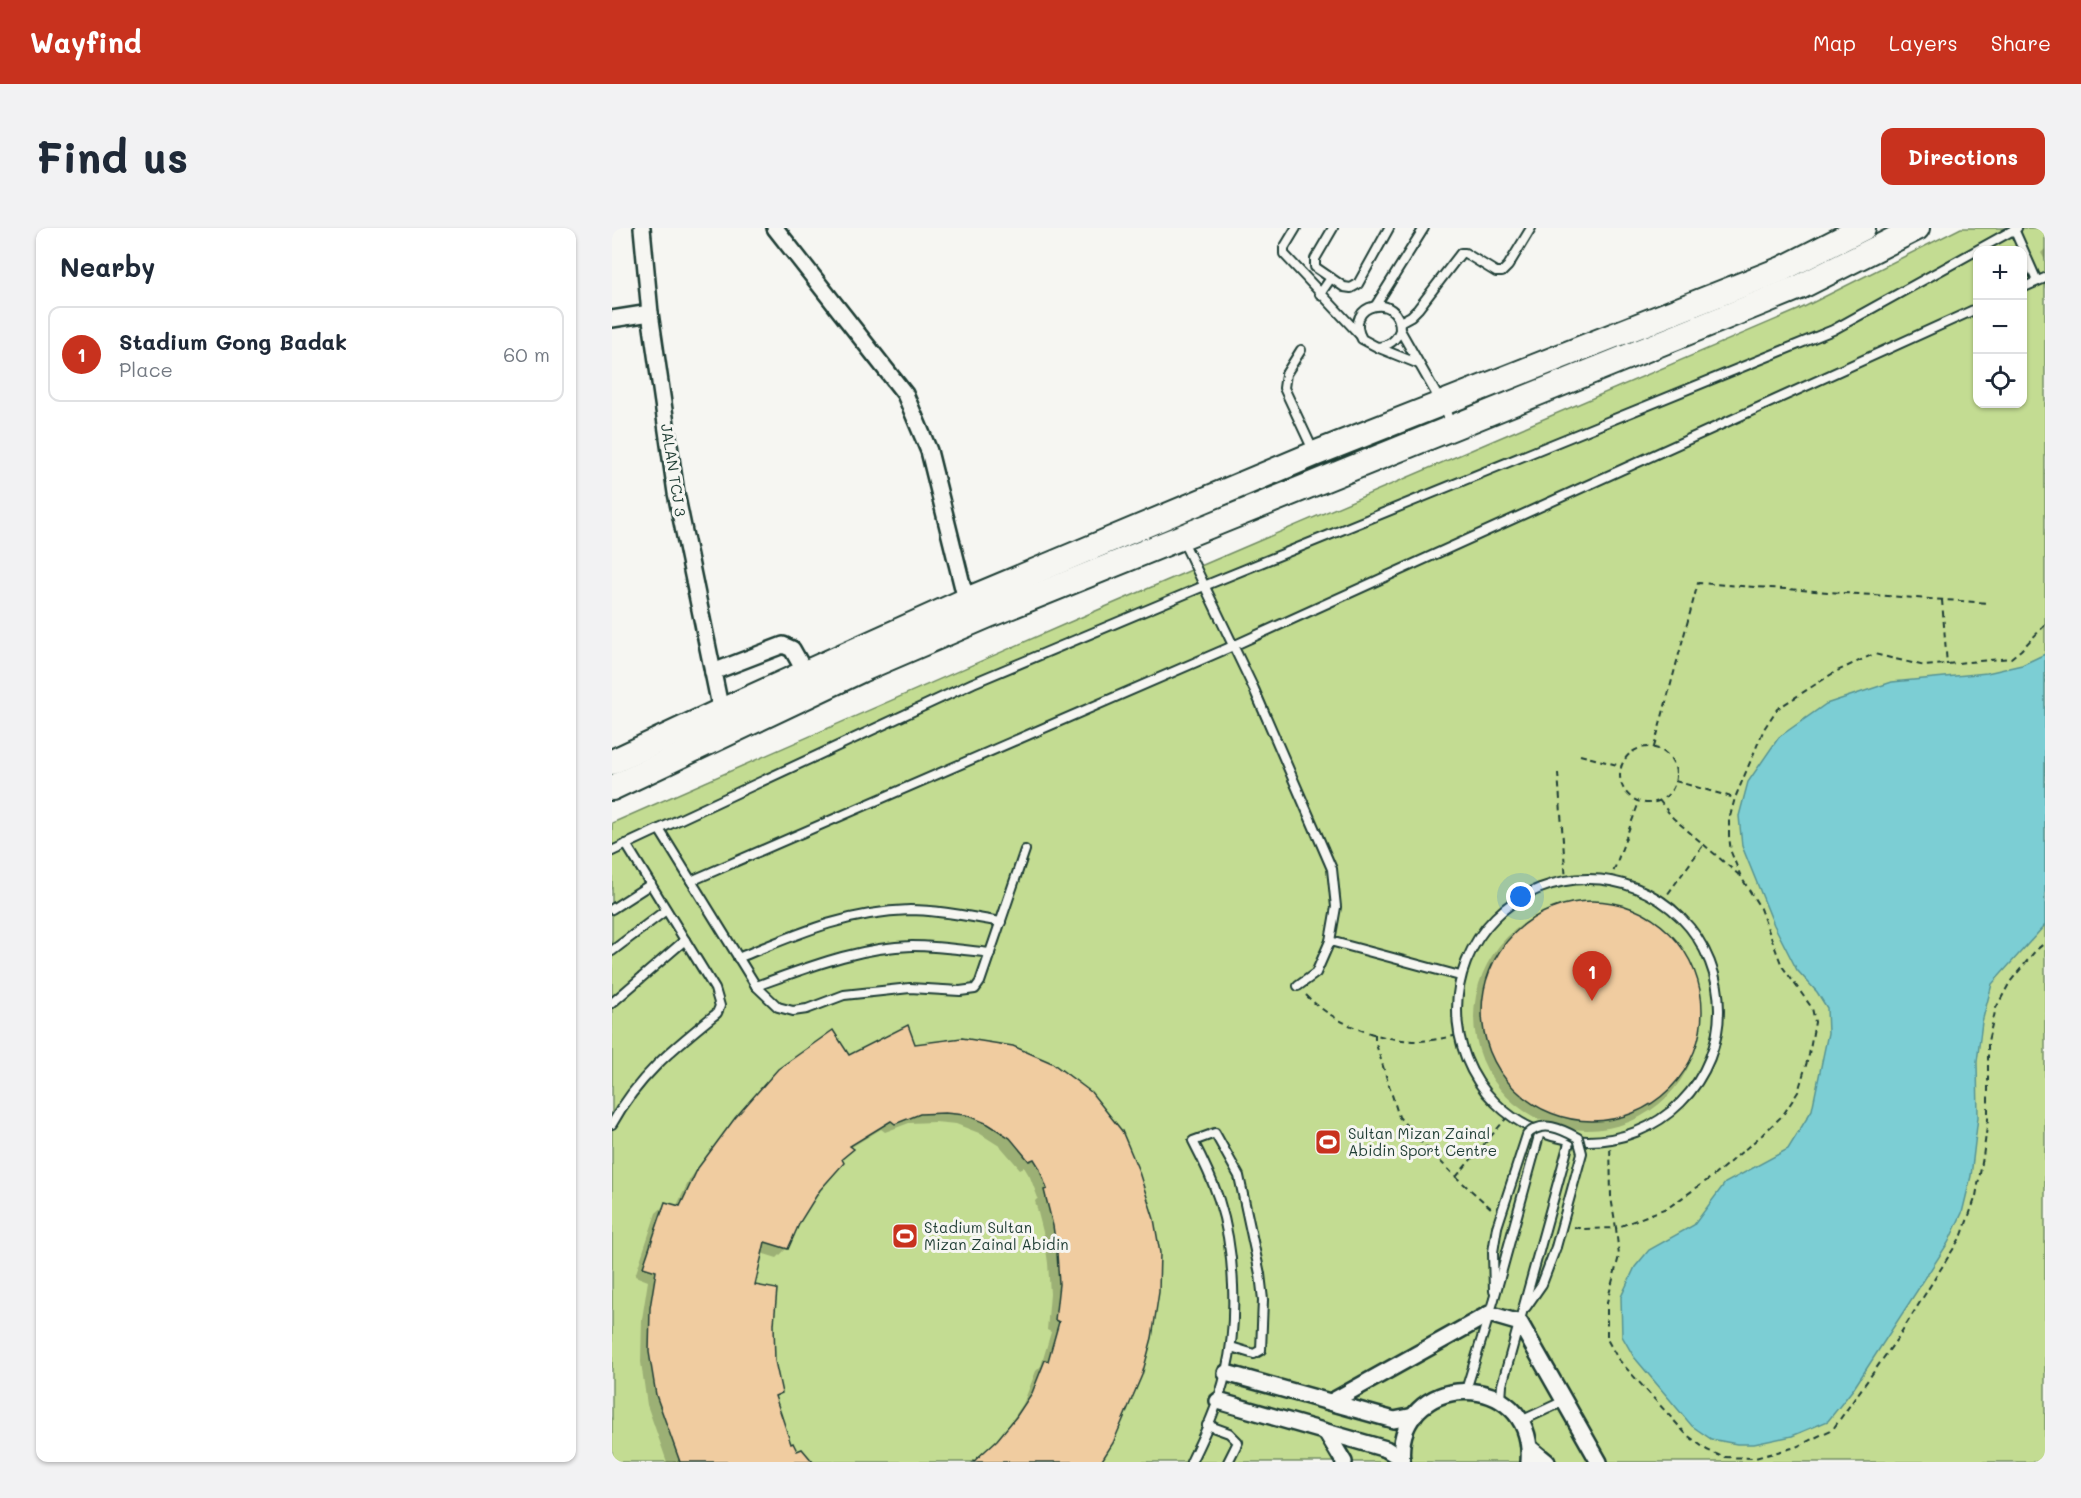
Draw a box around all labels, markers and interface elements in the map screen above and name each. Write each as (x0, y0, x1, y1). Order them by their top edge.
text: Wayfind (30, 24, 141, 60)
text: Map (1813, 29, 1856, 56)
text: Layers (1889, 29, 1958, 56)
text: Share (1991, 29, 2051, 56)
button: Directions (1881, 128, 2045, 185)
text: Find us (36, 129, 188, 184)
map controls (1973, 246, 2027, 408)
button: + (1973, 246, 2027, 300)
text: Nearby (60, 250, 155, 284)
button: − (1973, 300, 2027, 354)
text: Stadium Gong Badak (119, 327, 347, 356)
text: 1 (77, 341, 86, 367)
text: 60 m (503, 341, 550, 367)
button: locate (1973, 354, 2027, 408)
text: Place (119, 356, 173, 382)
street label: JALAN TCJ 3 (657, 422, 691, 518)
your location (1506, 882, 1535, 911)
pin: 1 (1572, 952, 1612, 1001)
place label: Sultan Mizan Zainal Abidin Sport Centre (1348, 1123, 1497, 1160)
sports icon: Sultan Mizan Zainal Abidin Sport Centre (1313, 1127, 1343, 1157)
place label: Stadium Sultan Mizan Zainal Abidin (924, 1217, 1069, 1254)
sports icon: Stadium Sultan Mizan Zainal Abidin (890, 1221, 920, 1251)

